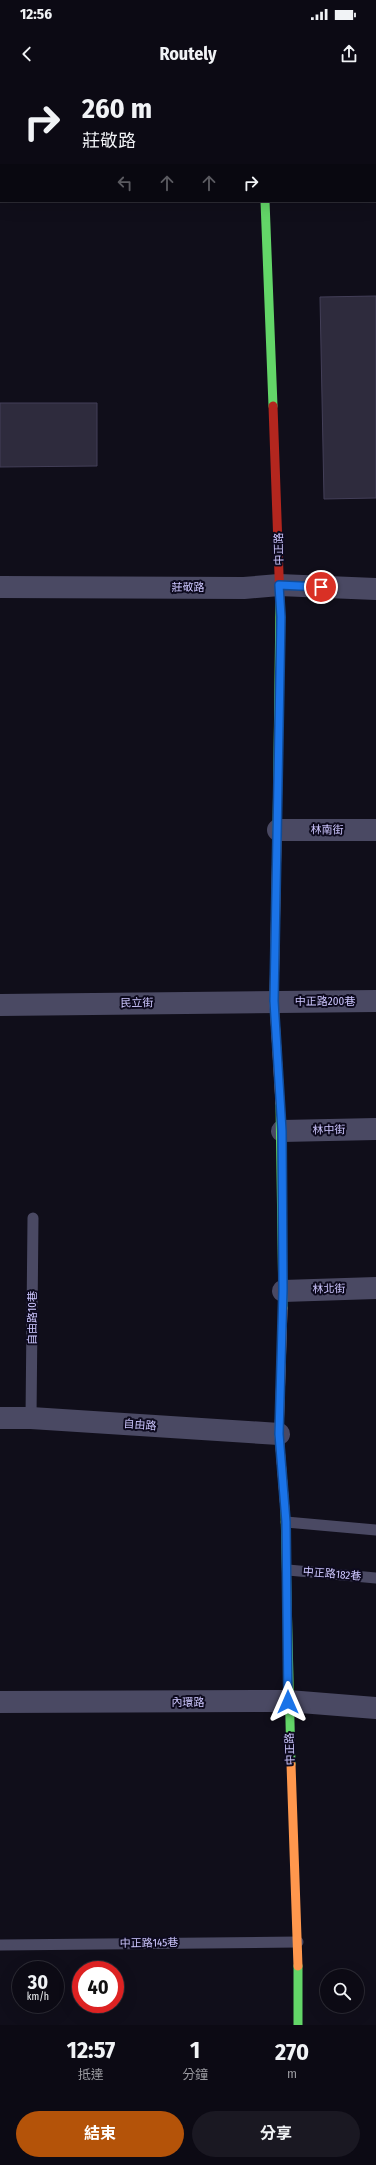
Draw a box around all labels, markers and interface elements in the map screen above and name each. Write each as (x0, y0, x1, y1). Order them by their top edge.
text: 12:56 (20, 5, 52, 23)
icon: back (16, 43, 38, 65)
text: Routely (159, 43, 217, 65)
icon: share (338, 43, 360, 65)
text: 260 m (82, 92, 152, 125)
icon: right (16, 96, 68, 148)
text: 莊敬路 (82, 130, 136, 152)
icon: left (114, 172, 136, 194)
icon: ahead (156, 172, 178, 194)
icon: ahead (198, 172, 220, 194)
icon: right (240, 172, 262, 194)
street label: 中正路 (272, 532, 286, 566)
pin (304, 570, 338, 604)
icon: arrive (310, 576, 332, 598)
street label: 莊敬路 (172, 581, 205, 594)
street label: 林南街 (310, 823, 344, 837)
street label: 中正路200巷 (295, 995, 355, 1008)
street label: 民立街 (120, 996, 154, 1010)
street label: 林中街 (312, 1123, 346, 1137)
street label: 林北街 (312, 1282, 346, 1296)
street label: 自由路10巷 (26, 1291, 39, 1345)
street label: 自由路 (123, 1417, 157, 1433)
street label: 中正路182巷 (302, 1565, 362, 1583)
position arrow (267, 1681, 309, 1723)
street label: 內環路 (172, 1696, 205, 1709)
street label: 中正路 (283, 1732, 297, 1766)
street label: 中正路145巷 (120, 1936, 178, 1950)
speed limit sign: 40 (72, 1961, 124, 2013)
map controls (320, 1969, 364, 2013)
button: search (320, 1969, 364, 2013)
text: 30 (28, 1970, 48, 1994)
text: km/h (27, 1991, 49, 2003)
text: 12:57 (67, 2036, 115, 2064)
text: 1 (190, 2036, 200, 2064)
text: 270 (275, 2038, 309, 2066)
text: m (287, 2066, 297, 2081)
text: 抵達 (78, 2067, 104, 2082)
text: 分鐘 (182, 2067, 208, 2082)
button: 結束 (16, 2111, 184, 2157)
button: 分享 (192, 2111, 360, 2157)

